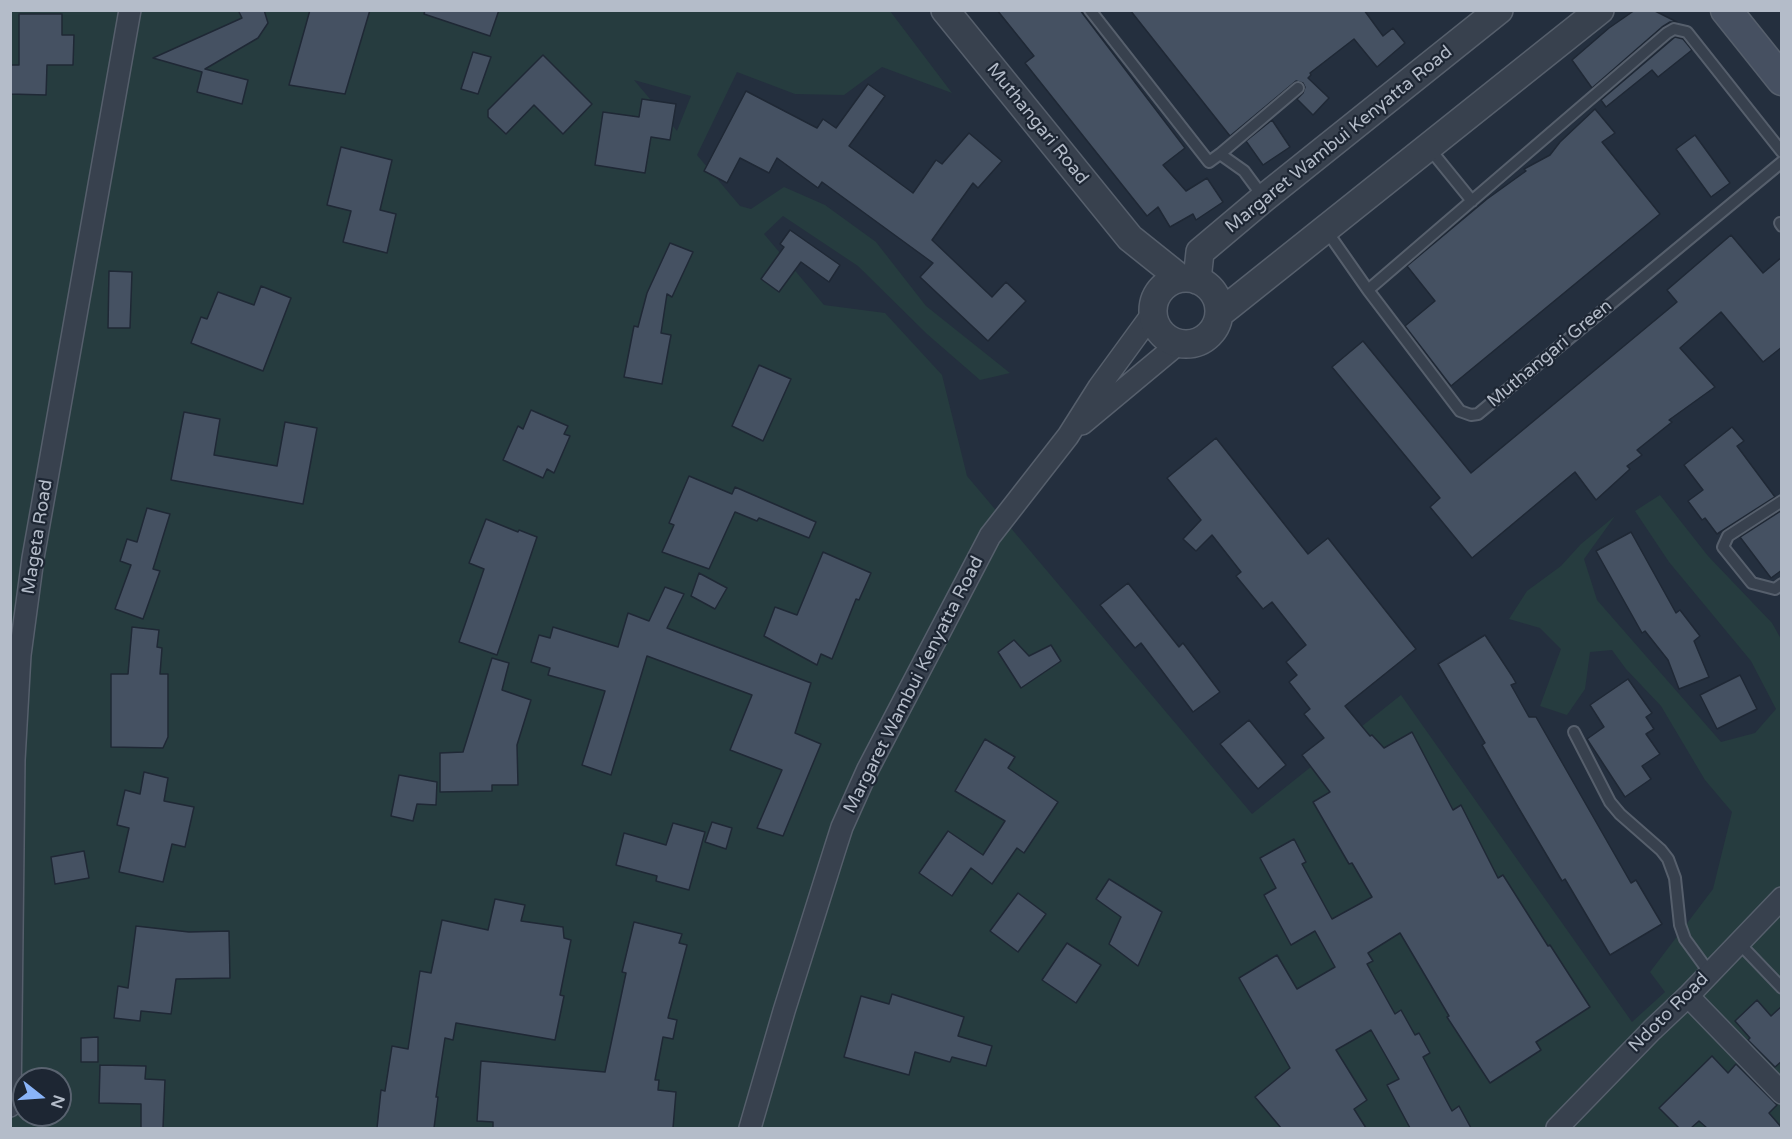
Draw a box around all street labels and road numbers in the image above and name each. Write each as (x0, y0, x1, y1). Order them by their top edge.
street label: Margaret Wambui Kenyatta Road (1221, 42, 1457, 238)
street label: Muthangari Road (981, 59, 1093, 189)
street label: Muthangari Green (1483, 296, 1617, 412)
street label: Mageta Road (18, 478, 58, 596)
street label: Margaret Wambui Kenyatta Road (839, 553, 989, 817)
street label: Ndoto Road (1625, 969, 1713, 1057)

